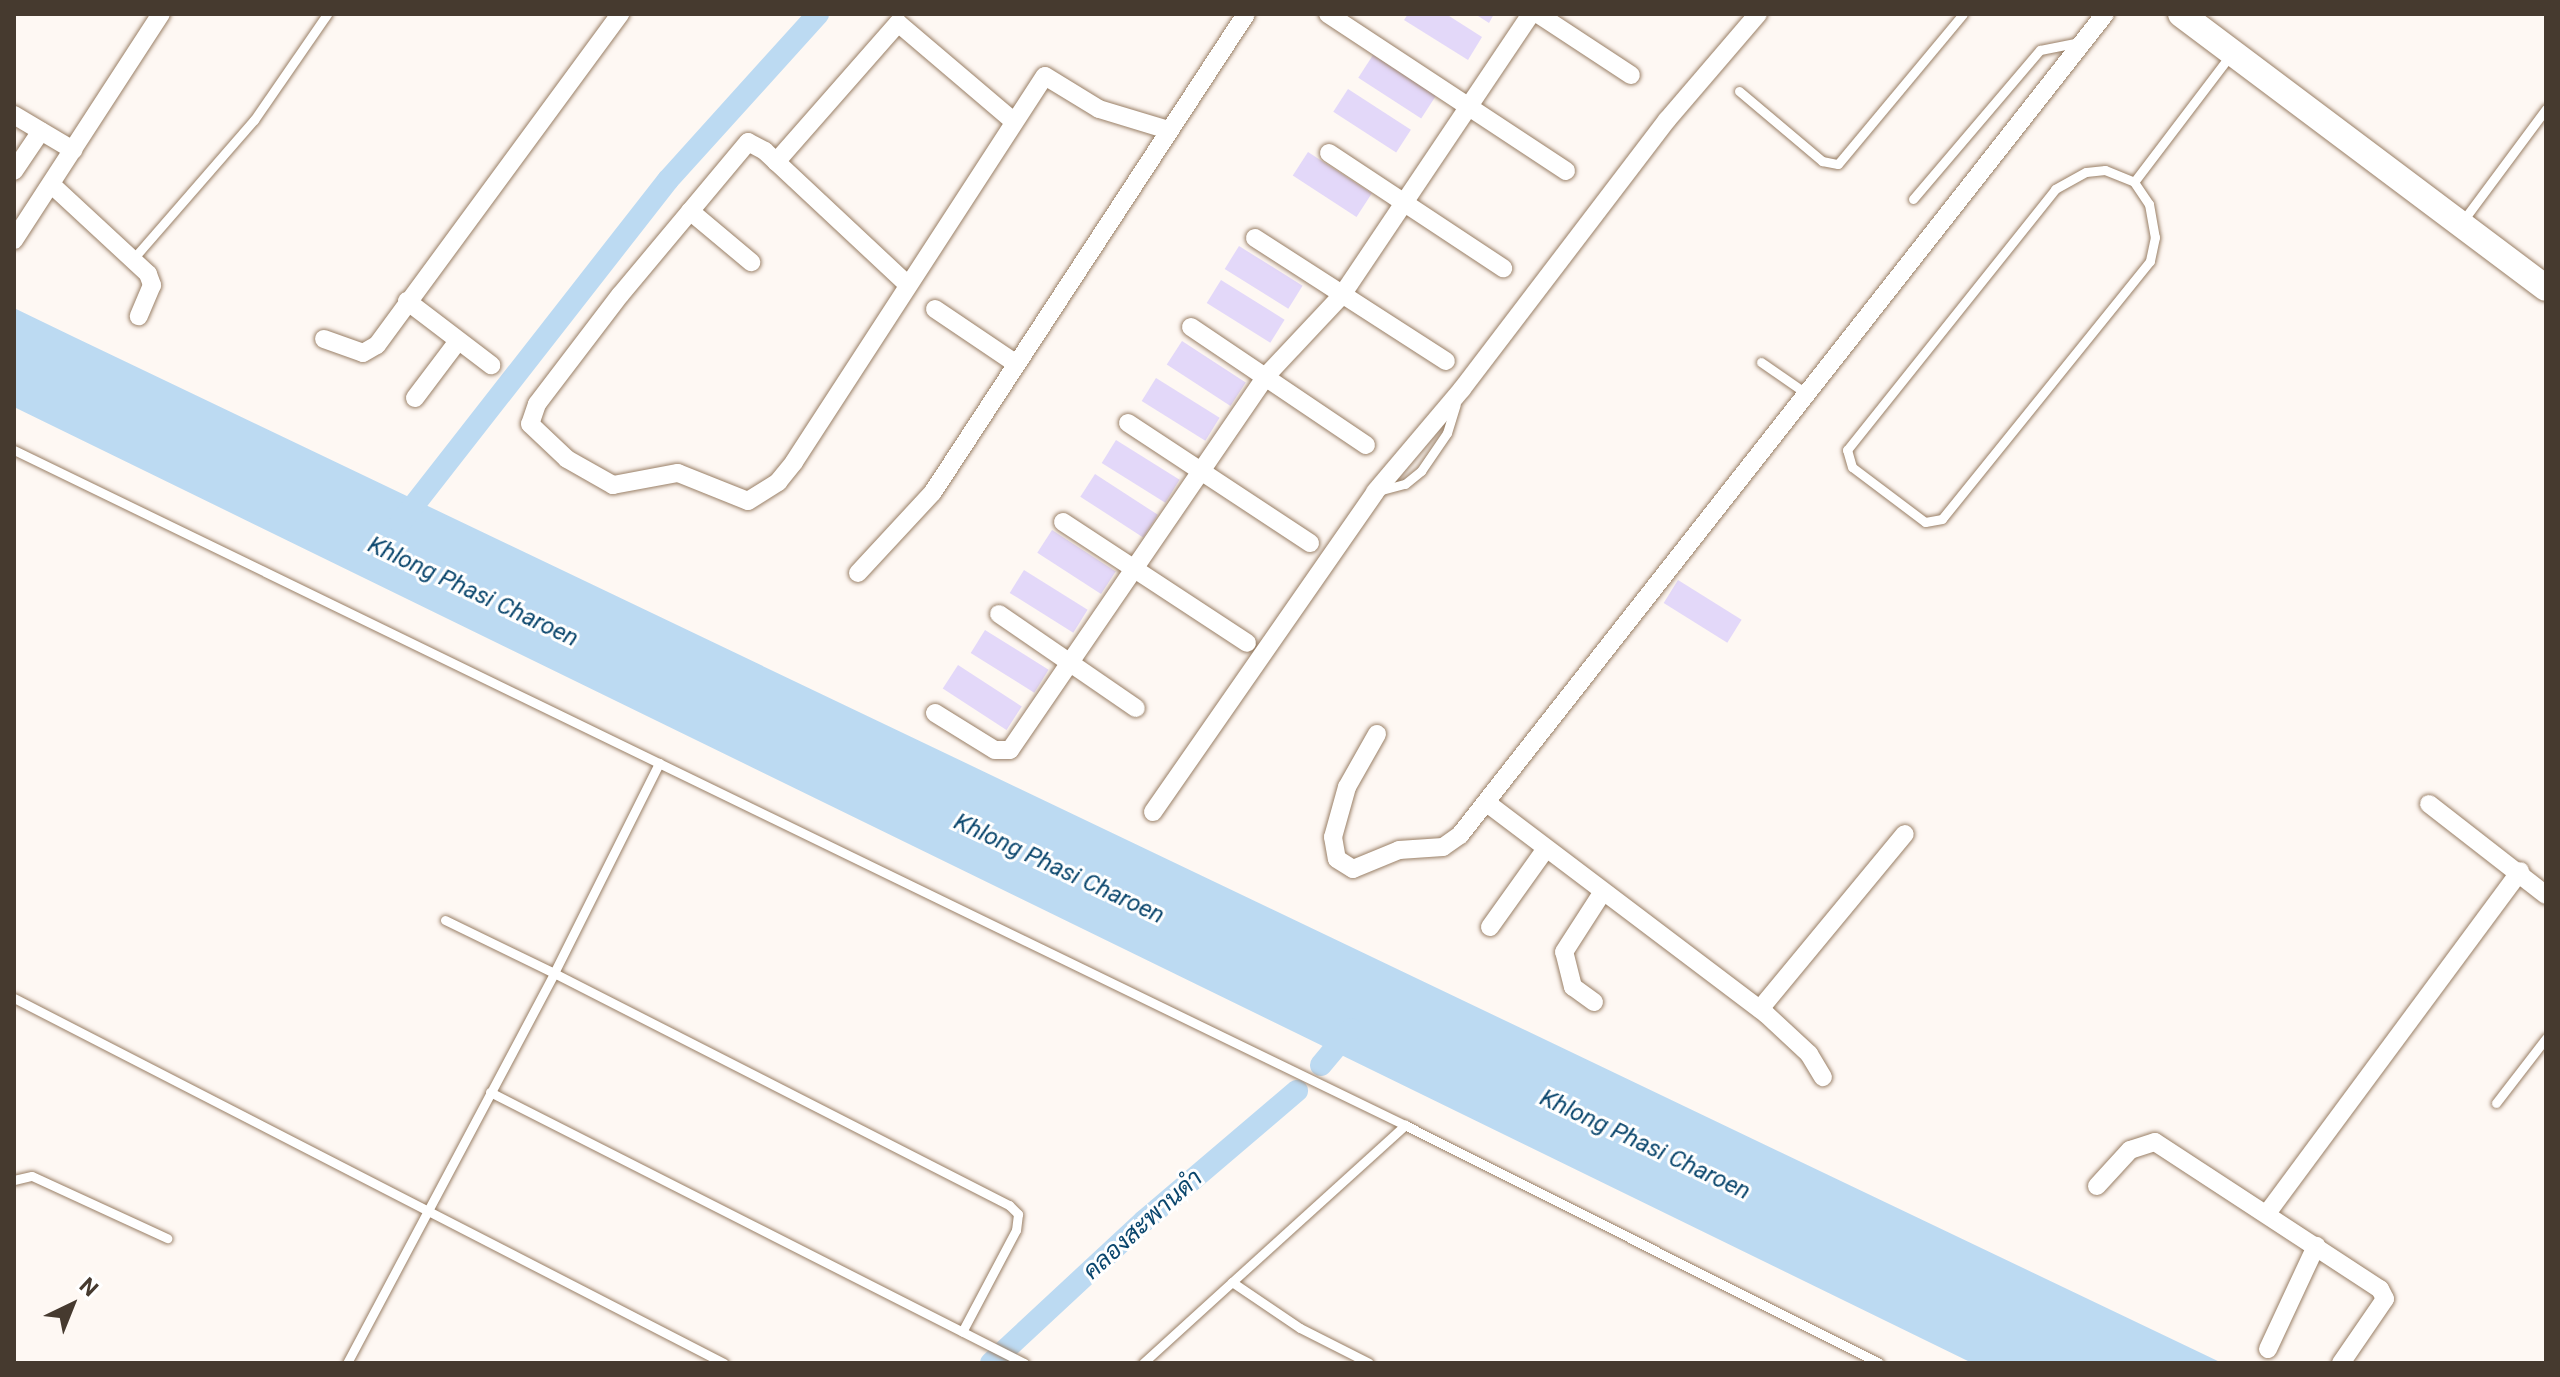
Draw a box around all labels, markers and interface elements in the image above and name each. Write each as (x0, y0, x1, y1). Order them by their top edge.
water label: Khlong Phasi Charoen (363, 531, 583, 653)
water label: Khlong Phasi Charoen (949, 808, 1169, 930)
water label: Khlong Phasi Charoen (1535, 1084, 1755, 1206)
water label: คลองสะพานดำ (1078, 1164, 1208, 1286)
north arrow (32, 1265, 112, 1345)
text: N (75, 1273, 103, 1302)

